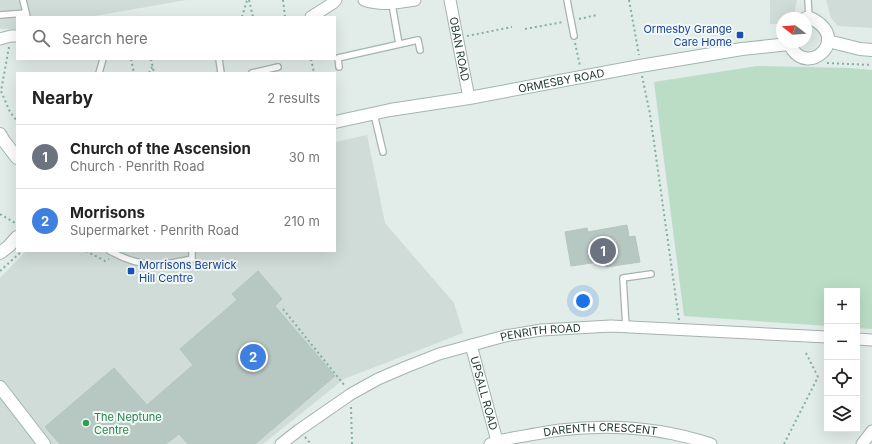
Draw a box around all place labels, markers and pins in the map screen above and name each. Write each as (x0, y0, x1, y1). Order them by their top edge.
place label: Ormesby Grange Care Home (643, 22, 732, 49)
marker: Ormesby Grange Care Home (735, 30, 745, 40)
pin: 1 (590, 236, 616, 266)
place label: Morrisons Berwick Hill Centre (139, 258, 236, 285)
marker: Morrisons Berwick Hill Centre (126, 266, 136, 276)
pin: 2 (240, 342, 266, 372)
place label: The Neptune Centre (94, 410, 162, 437)
marker: The Neptune Centre (81, 418, 91, 428)

